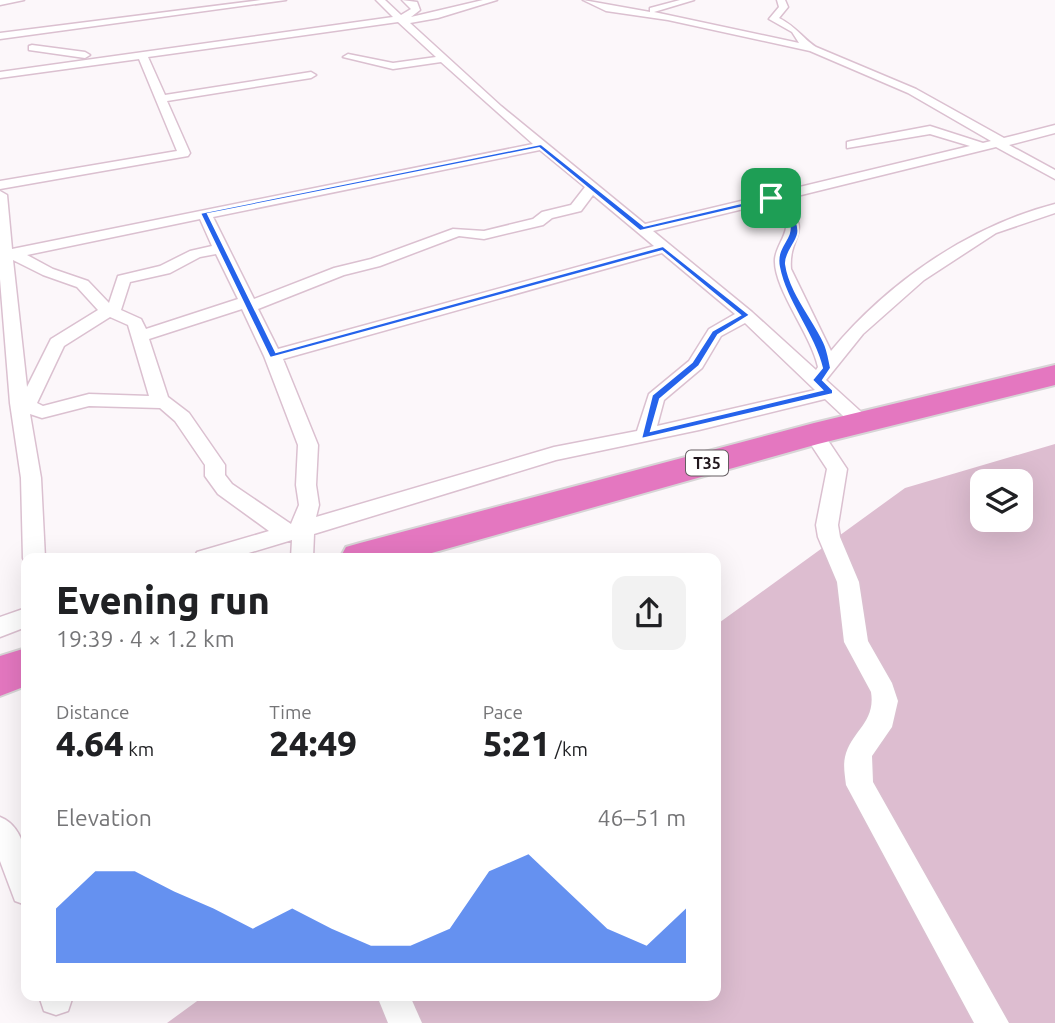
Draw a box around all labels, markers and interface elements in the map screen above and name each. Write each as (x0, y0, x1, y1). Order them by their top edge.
pin (741, 168, 801, 228)
icon: arrive (752, 179, 790, 217)
road number: T35 (686, 450, 728, 476)
map controls (970, 469, 1033, 532)
button: layers (970, 469, 1033, 532)
button: share (612, 576, 686, 650)
text: Evening run (56, 579, 270, 621)
text: 19:39 · 4 × 1.2 km (56, 626, 235, 651)
text: Distance (56, 701, 130, 723)
text: Time (269, 701, 312, 723)
text: Pace (483, 701, 523, 723)
text: 4.64 (56, 723, 124, 763)
text: 24:49 (269, 723, 357, 763)
text: 5:21 (483, 723, 551, 763)
text: km (124, 738, 154, 760)
text: /km (551, 738, 588, 760)
text: Elevation (56, 805, 152, 830)
text: 46–51 m (598, 805, 686, 830)

